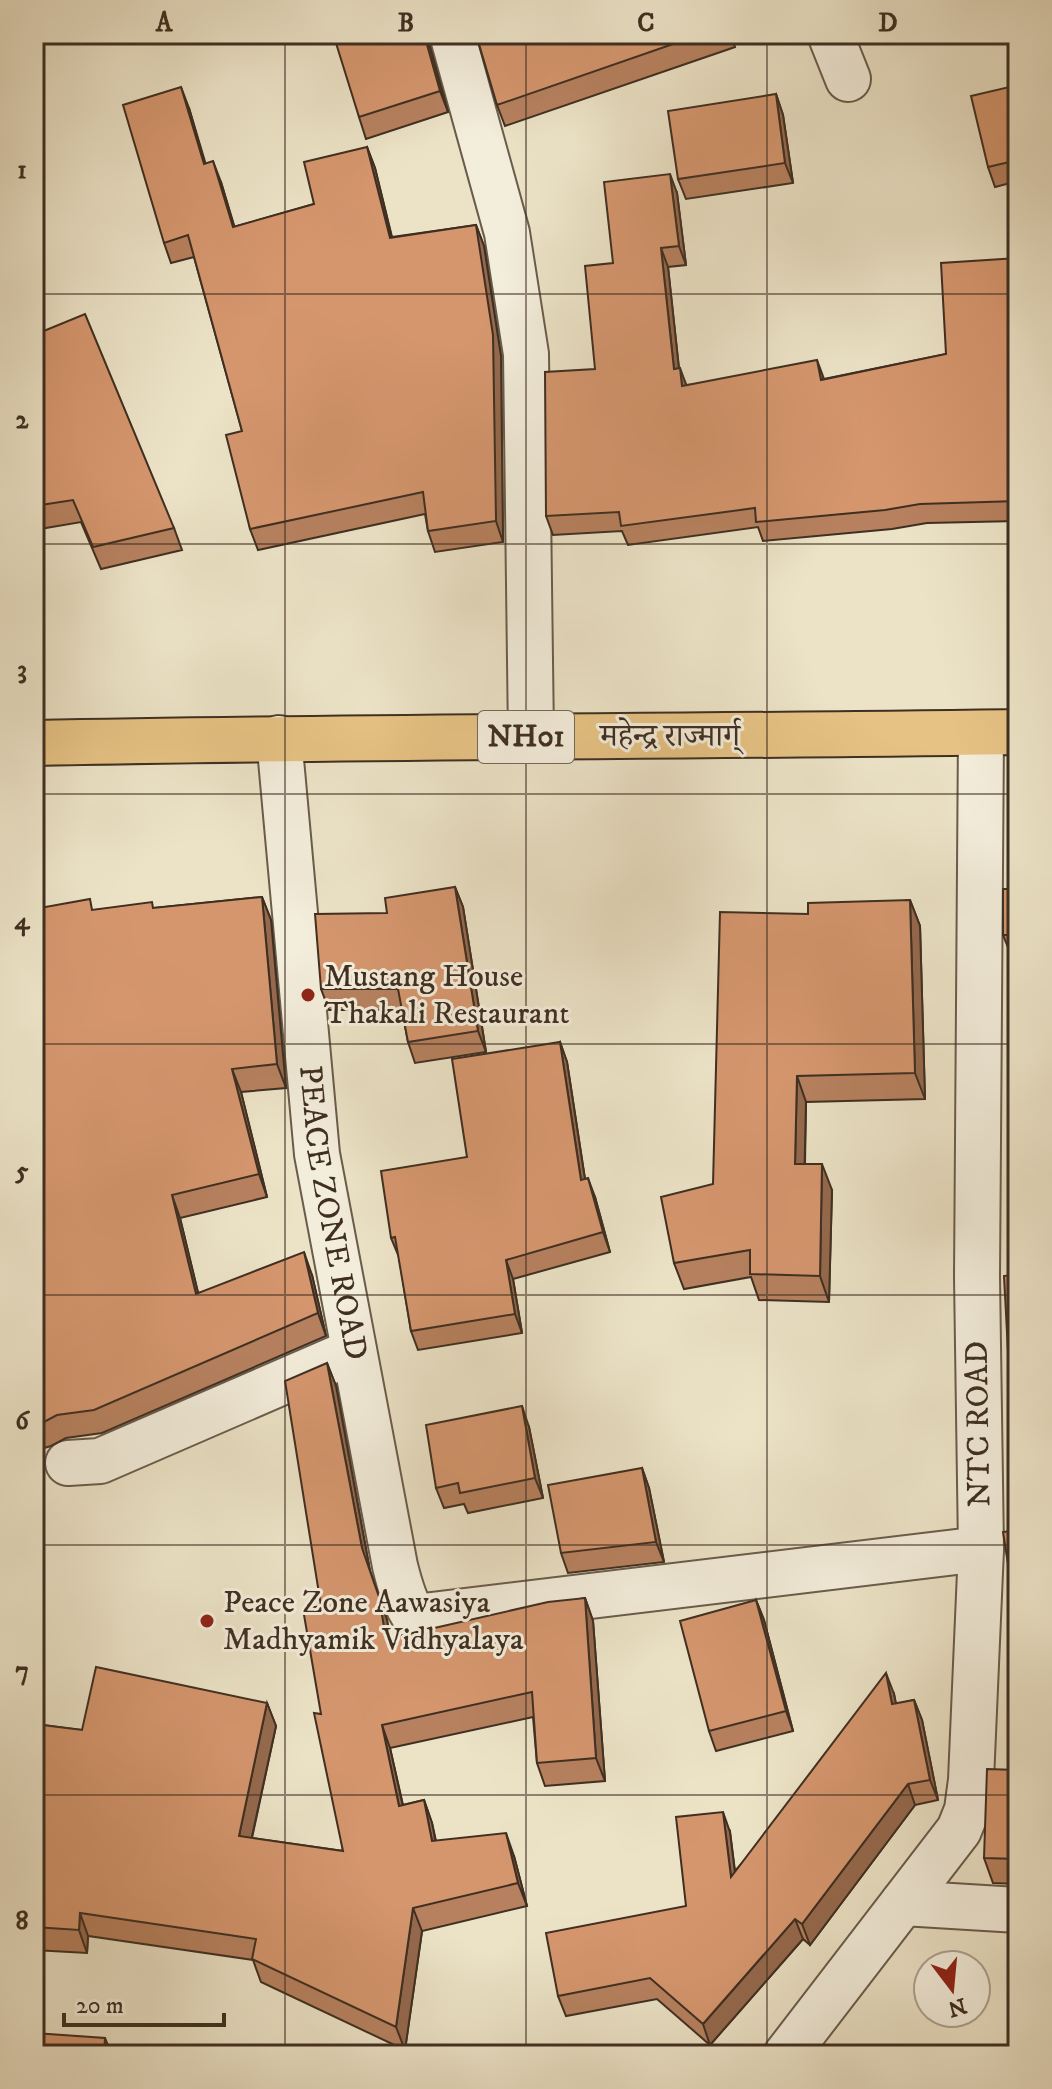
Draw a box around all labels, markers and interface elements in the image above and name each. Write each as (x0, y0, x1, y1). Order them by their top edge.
text: A (155, 7, 174, 40)
text: B (398, 7, 414, 40)
text: C (637, 7, 655, 40)
text: D (878, 7, 898, 40)
text: 1 (17, 154, 27, 187)
text: 2 (16, 404, 30, 437)
text: 3 (17, 654, 27, 687)
road number: NH01 (478, 711, 574, 763)
street label: महेन्द्र राज्मार्ग् (598, 717, 744, 757)
text: 4 (15, 905, 31, 938)
place label: Mustang House Thakali Restaurant (324, 957, 569, 1034)
marker: Mustang House Thakali Restaurant (299, 986, 317, 1004)
street label: PEACE ZONE ROAD (289, 1064, 376, 1364)
text: 5 (15, 1155, 29, 1188)
street label: NTC ROAD (958, 1341, 1000, 1507)
text: 6 (15, 1405, 30, 1438)
place label: Peace Zone Aawasiya Madhyamik Vidhyalaya (223, 1583, 524, 1660)
marker: Peace Zone Aawasiya Madhyamik Vidhyalaya (198, 1612, 216, 1630)
text: 7 (15, 1655, 29, 1688)
text: 8 (15, 1905, 29, 1938)
north arrow (912, 1949, 992, 2029)
scale bar (64, 1977, 224, 2027)
text: 20 m (76, 1991, 124, 2021)
text: N (945, 1991, 970, 2022)

